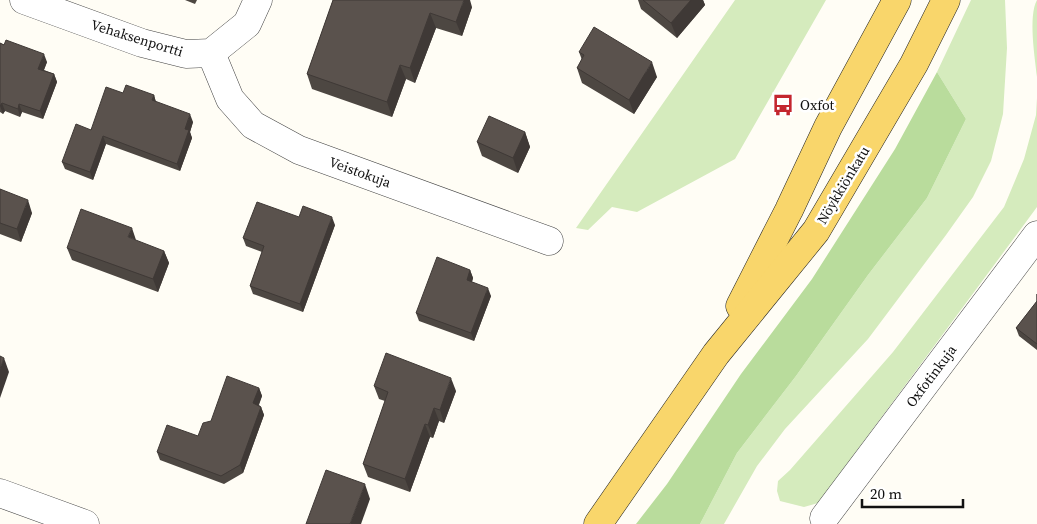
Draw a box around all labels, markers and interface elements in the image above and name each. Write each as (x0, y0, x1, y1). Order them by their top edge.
street label: Vehaksenportti (88, 14, 186, 62)
bus stop icon: Oxfot (770, 92, 796, 118)
place label: Oxfot (800, 95, 835, 115)
street label: Nöykkiönkatu (812, 142, 874, 228)
street label: Veistokuja (326, 152, 395, 193)
street label: Oxfotinkuja (901, 340, 962, 411)
scale bar (862, 476, 963, 508)
text: 20 m (870, 483, 902, 504)

